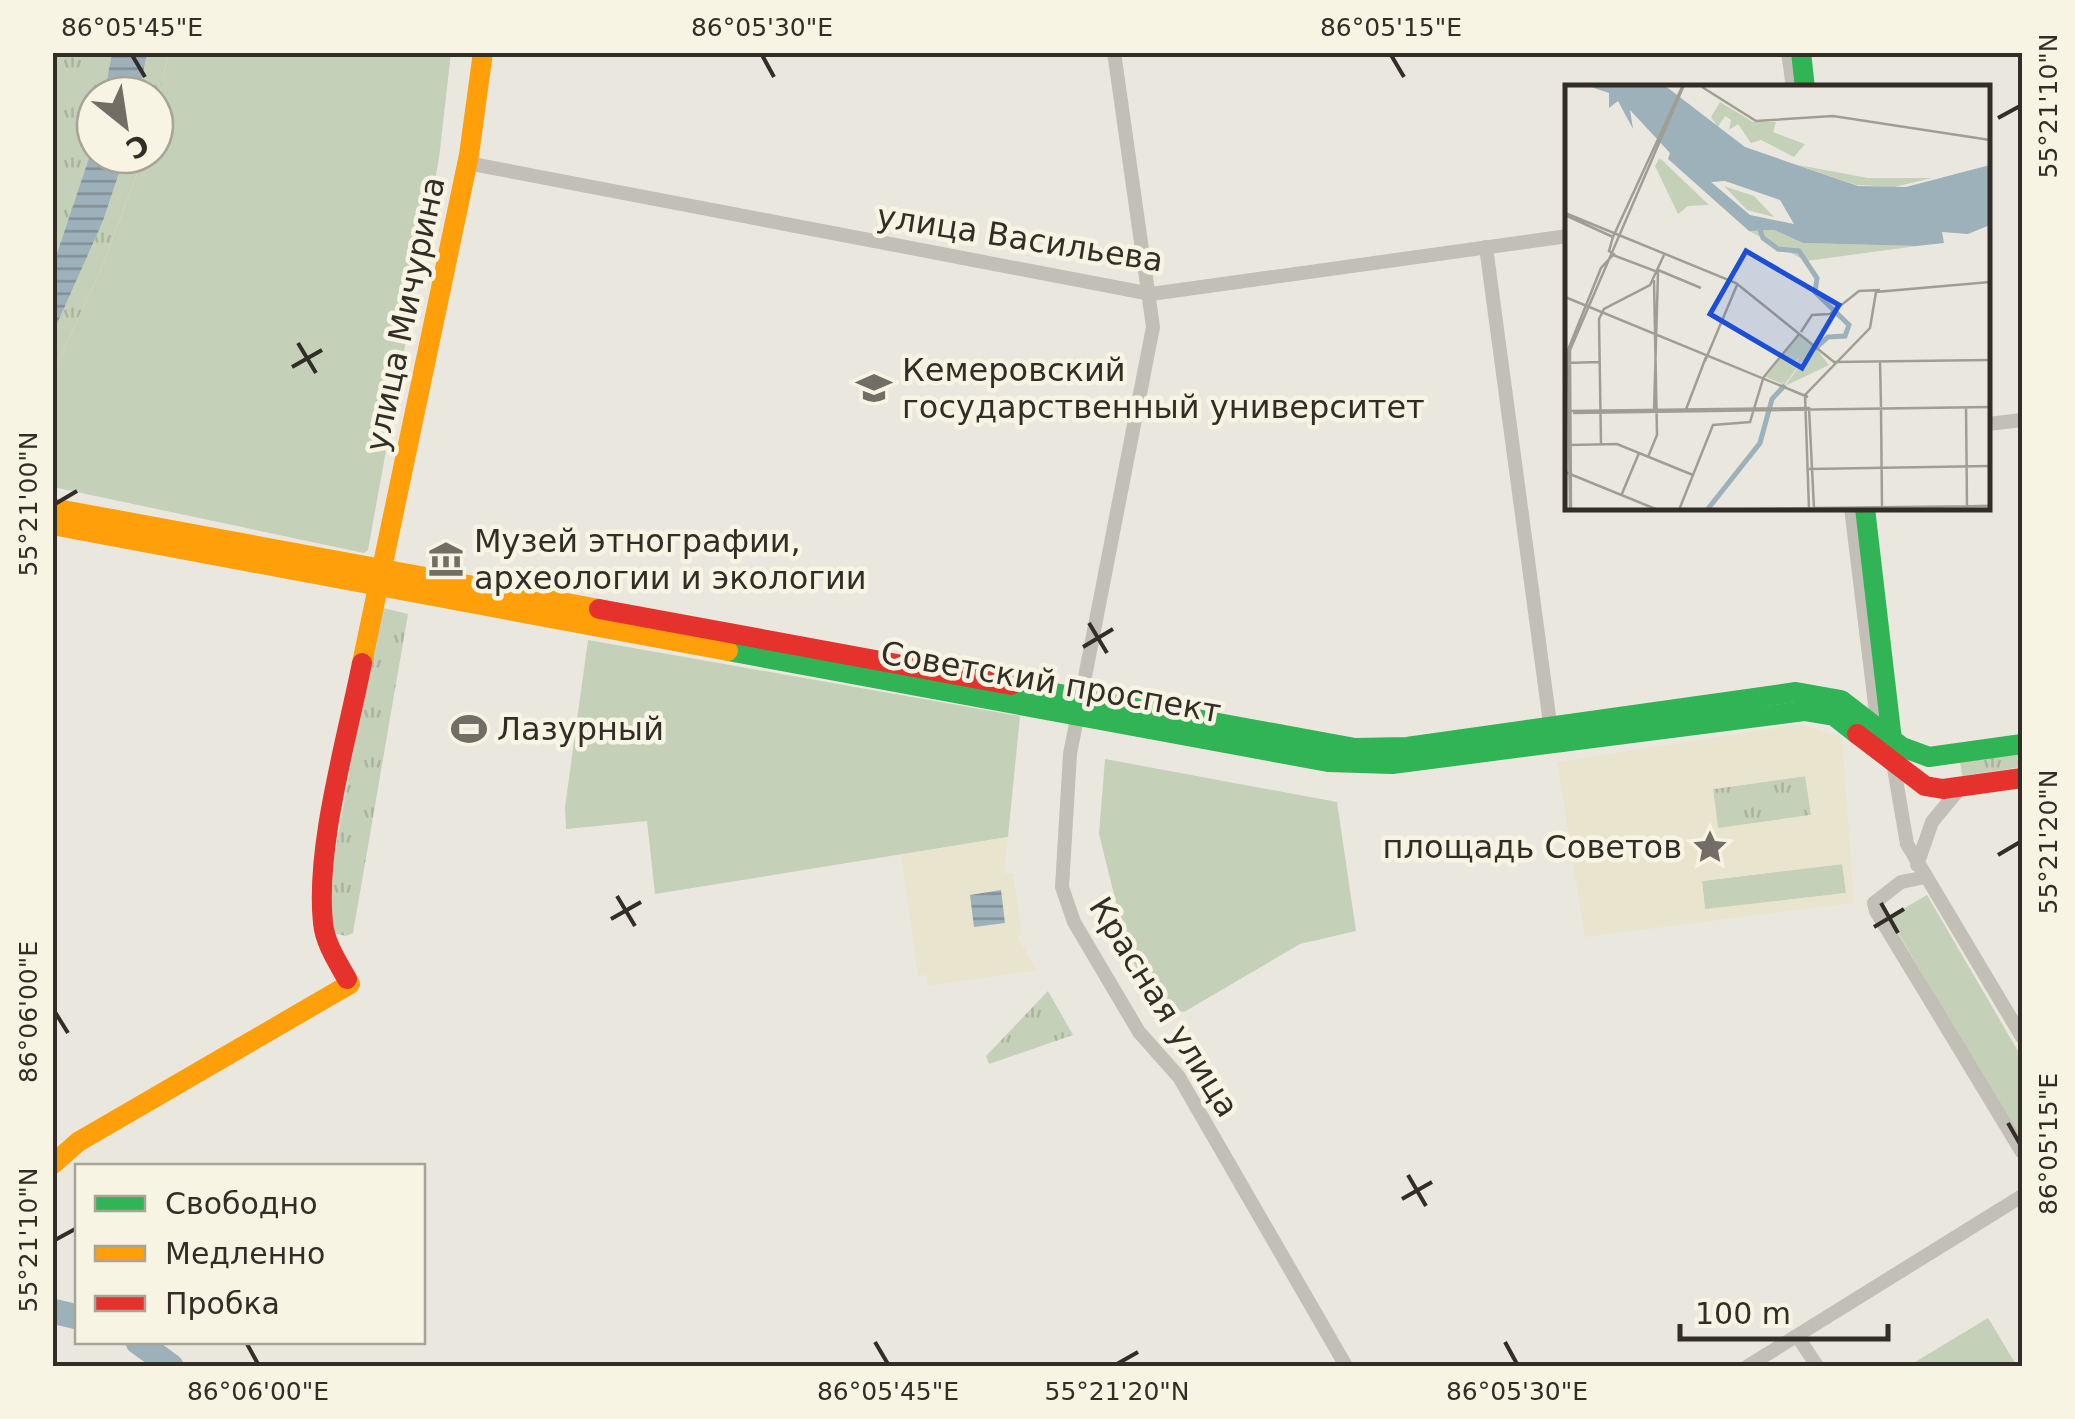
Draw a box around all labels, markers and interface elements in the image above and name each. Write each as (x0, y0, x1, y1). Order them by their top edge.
text: 86°05'45"E (61, 13, 203, 42)
text: 86°05'30"E (691, 13, 833, 42)
text: 86°05'15"E (1320, 13, 1462, 42)
text: 55°21'10"N (2034, 33, 2063, 179)
north arrow (75, 75, 175, 175)
inset map (1565, 85, 1990, 510)
text: С (120, 127, 154, 166)
street label: улица Мичурина (357, 173, 453, 455)
street label: улица Васильева (874, 197, 1166, 279)
place label: Кемеровский государственный университет (902, 351, 1425, 426)
school or university icon: Кемеровский государственный университет (855, 369, 893, 407)
text: 55°21'00"N (14, 431, 43, 577)
place label: Музей этнографии, археологии и экологии (474, 522, 867, 597)
museum icon: Музей этнографии, археологии и экологии (427, 540, 465, 578)
street label: Советский проспект (878, 633, 1224, 731)
sports icon: Лазурный (450, 710, 488, 748)
place label: Лазурный (497, 710, 664, 748)
text: 55°21'20"N (2034, 769, 2063, 915)
place label: площадь Советов (1383, 828, 1682, 866)
place icon: площадь Советов (1691, 828, 1729, 866)
street label: Красная улица (1081, 890, 1247, 1124)
text: 86°06'00"E (14, 941, 43, 1083)
text: 86°05'15"E (2034, 1073, 2063, 1215)
legend (75, 1164, 425, 1344)
text: 55°21'10"N (14, 1167, 43, 1313)
text: Свободно (165, 1186, 318, 1221)
text: Медленно (165, 1236, 325, 1271)
scale bar (1680, 1279, 1888, 1341)
text: Пробка (165, 1286, 280, 1321)
text: 100 m (1695, 1296, 1791, 1331)
text: 86°06'00"E (187, 1377, 329, 1406)
text: 86°05'45"E (817, 1377, 959, 1406)
text: 55°21'20"N (1044, 1377, 1190, 1406)
text: 86°05'30"E (1446, 1377, 1588, 1406)

